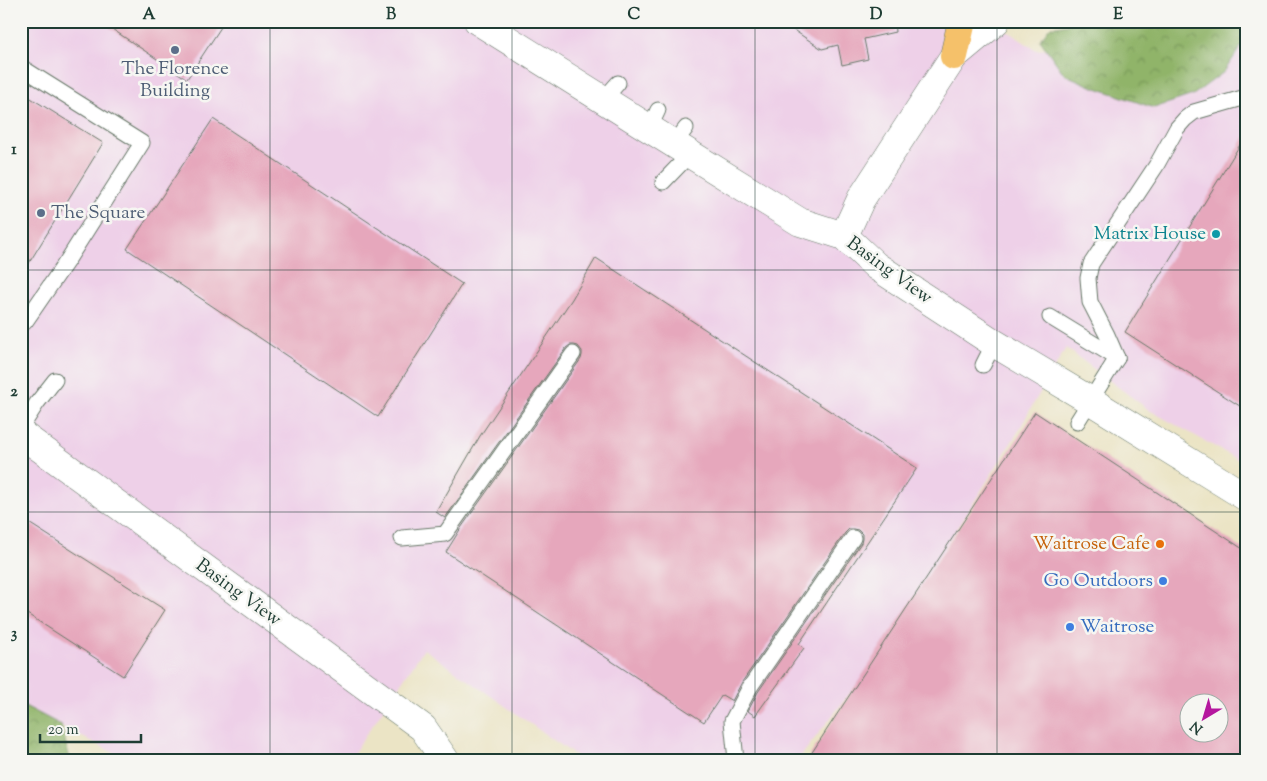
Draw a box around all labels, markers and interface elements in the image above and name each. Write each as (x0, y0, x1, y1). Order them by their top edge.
text: A (143, 4, 156, 27)
text: B (386, 4, 396, 27)
text: C (628, 4, 641, 27)
text: D (870, 4, 883, 27)
text: E (1113, 4, 1123, 27)
marker: The Florence Building (169, 44, 181, 56)
place label: The Florence Building (121, 56, 229, 105)
text: 1 (11, 139, 17, 162)
place label: The Square (51, 200, 146, 227)
marker: The Square (35, 207, 47, 219)
place label: Matrix House (1094, 221, 1206, 248)
marker: Matrix House (1210, 228, 1222, 240)
street label: Basing View (841, 231, 937, 311)
text: 2 (10, 381, 18, 404)
place label: Waitrose Cafe (1033, 531, 1150, 558)
marker: Waitrose Cafe (1154, 538, 1166, 550)
street label: Basing View (190, 553, 286, 633)
place label: Go Outdoors (1043, 568, 1153, 595)
marker: Go Outdoors (1157, 575, 1169, 587)
place label: Waitrose (1080, 614, 1155, 641)
marker: Waitrose (1064, 621, 1076, 633)
text: 3 (11, 623, 18, 646)
north arrow (1180, 694, 1230, 744)
scale bar (40, 711, 141, 743)
text: N (1187, 715, 1208, 738)
text: 20 m (48, 720, 79, 741)

